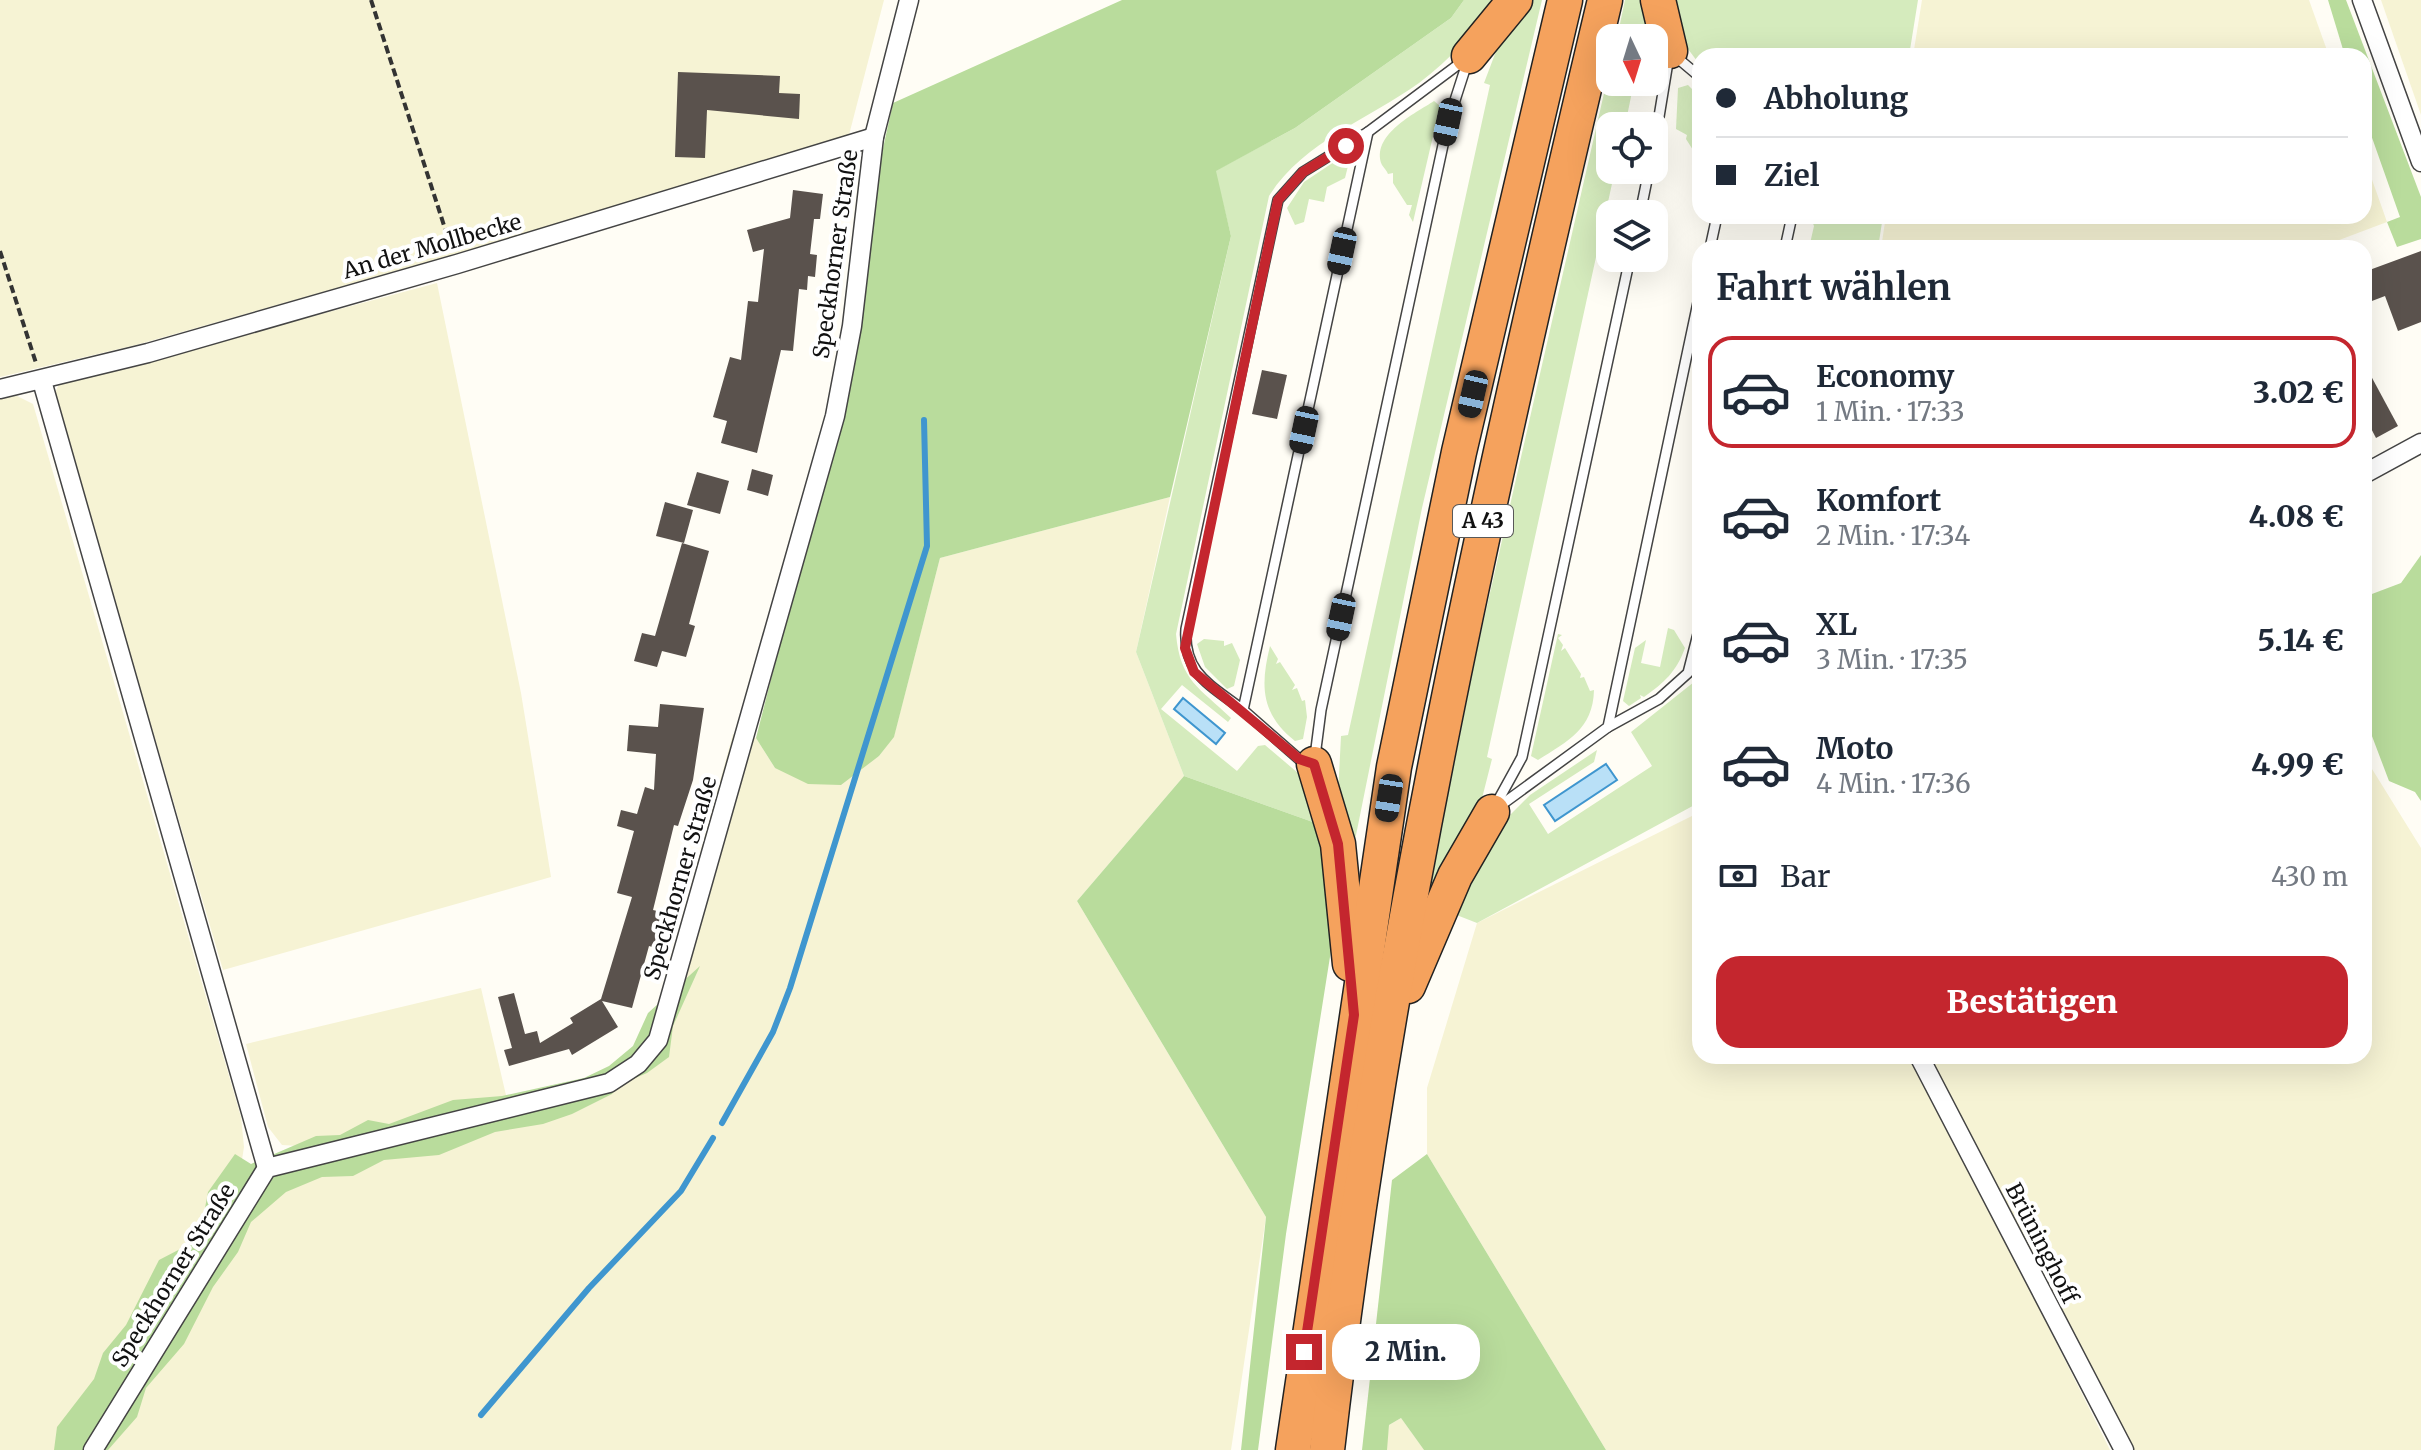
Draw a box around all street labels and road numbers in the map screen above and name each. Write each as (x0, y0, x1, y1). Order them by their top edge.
street label: Speckhorner Straße (806, 148, 864, 360)
street label: An der Mollbecke (339, 207, 525, 285)
road number: A 43 (1453, 505, 1513, 537)
street label: Speckhorner Straße (637, 773, 723, 983)
street label: Speckhorner Straße (105, 1178, 241, 1372)
street label: Brüninghoff (2000, 1178, 2085, 1309)

